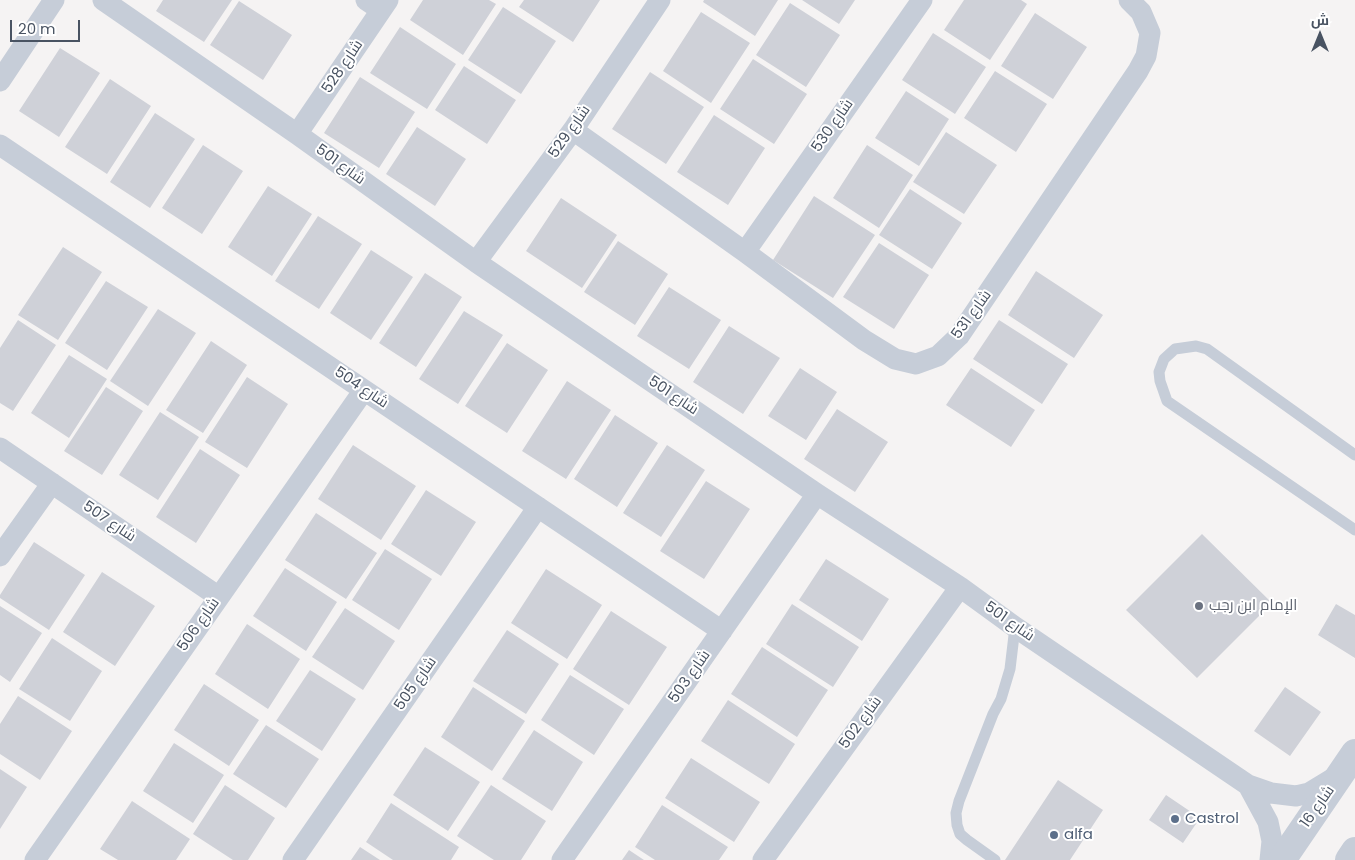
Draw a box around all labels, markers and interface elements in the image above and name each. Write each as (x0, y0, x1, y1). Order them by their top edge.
scale bar (12, 10, 82, 42)
north arrow (1295, 10, 1345, 60)
text: ش (1311, 10, 1329, 30)
text: 20 m (18, 18, 56, 39)
street label: شارع 528 (319, 37, 367, 97)
street label: شارع 530 (808, 96, 858, 156)
street label: شارع 529 (545, 102, 595, 162)
street label: شارع 501 (312, 141, 368, 189)
street label: شارع 531 (948, 287, 996, 343)
street label: شارع 504 (331, 363, 391, 413)
street label: شارع 501 (644, 373, 702, 419)
street label: شارع 507 (79, 498, 139, 546)
street label: شارع 506 (174, 595, 224, 655)
place label: الإمام ابن رجب (1209, 597, 1297, 615)
street label: شارع 501 (981, 598, 1037, 646)
marker: الإمام ابن رجب (1193, 600, 1205, 612)
street label: شارع 503 (665, 647, 715, 707)
street label: شارع 505 (391, 654, 441, 714)
street label: شارع 502 (836, 693, 886, 753)
street label: شارع 16 (1297, 782, 1339, 832)
place label: Castrol (1185, 810, 1239, 828)
marker: Castrol (1169, 813, 1181, 825)
place label: alfa (1064, 826, 1093, 844)
marker: alfa (1048, 829, 1060, 841)

